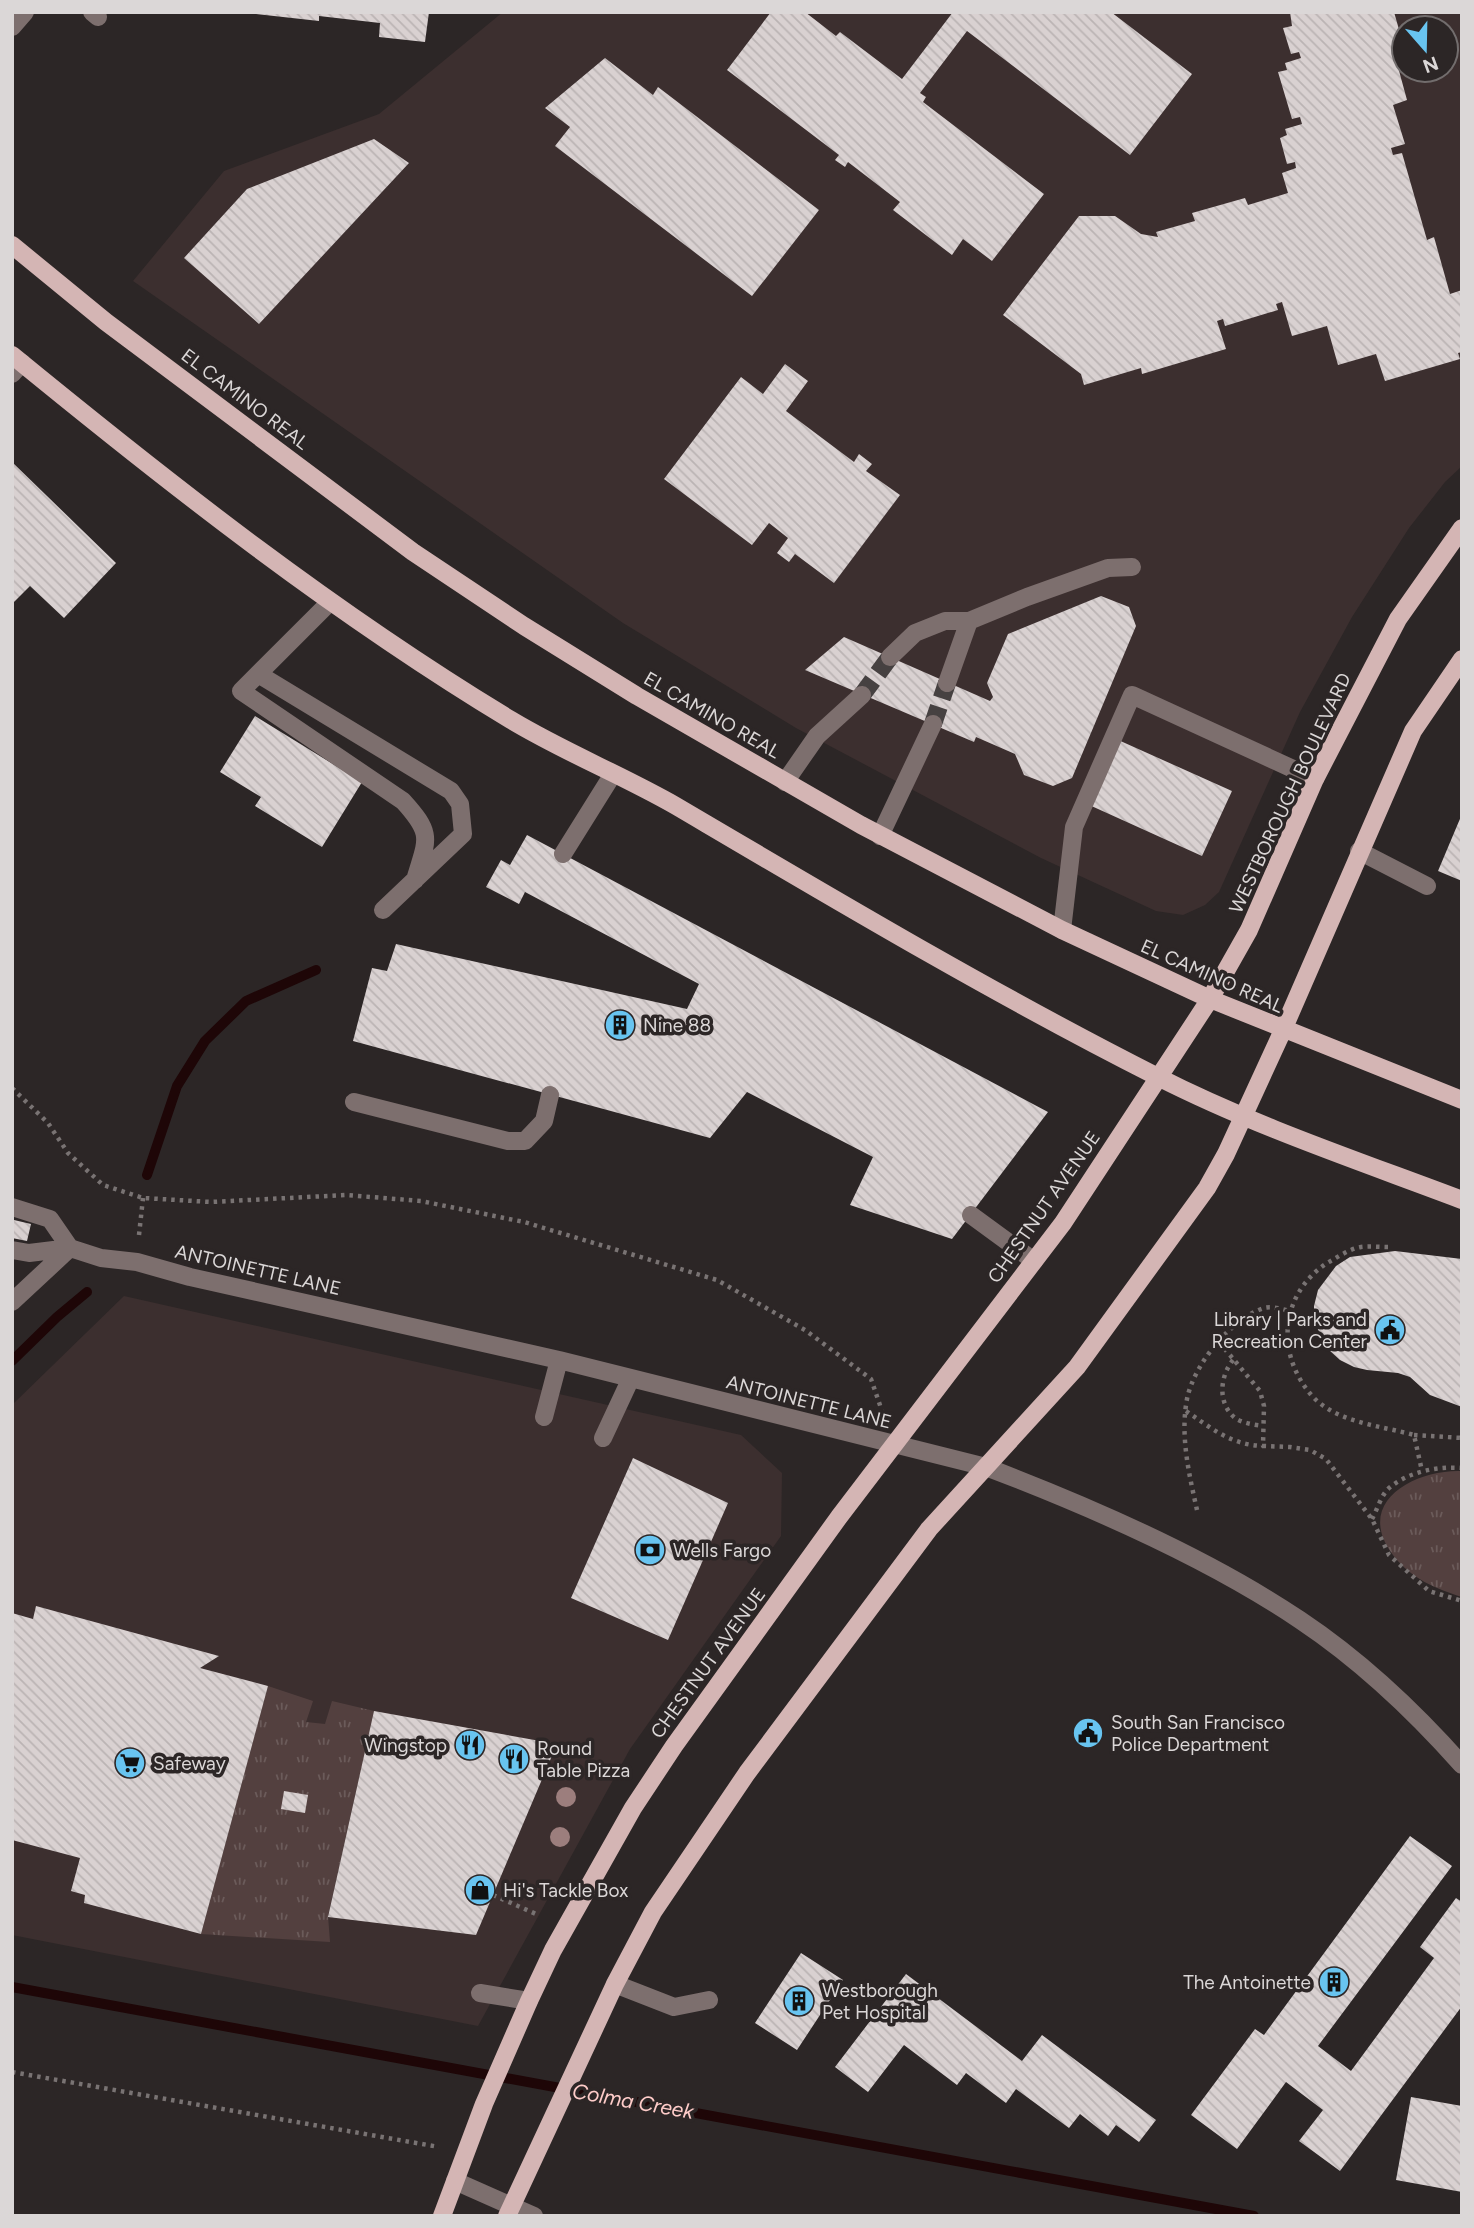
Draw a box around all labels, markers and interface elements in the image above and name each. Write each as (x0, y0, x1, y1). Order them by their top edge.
north arrow (1390, 14, 1460, 84)
text: N (1420, 51, 1441, 78)
street label: EL CAMINO REAL (177, 344, 313, 454)
street label: EL CAMINO REAL (640, 667, 784, 763)
street label: WESTBOROUGH BOULEVARD (1224, 669, 1356, 917)
street label: EL CAMINO REAL (1137, 934, 1287, 1018)
building icon: Nine 88 (603, 1008, 637, 1042)
place label: Nine 88 (643, 1014, 711, 1037)
street label: CHESTNUT AVENUE (983, 1127, 1105, 1287)
street label: ANTOINETTE LANE (173, 1240, 343, 1300)
place label: Library | Parks and Recreation Center (1211, 1308, 1368, 1353)
public building icon: Library | Parks and Recreation Center (1373, 1313, 1407, 1347)
street label: ANTOINETTE LANE (724, 1370, 894, 1434)
bank icon: Wells Fargo (633, 1533, 667, 1567)
place label: Wells Fargo (673, 1539, 771, 1562)
street label: CHESTNUT AVENUE (646, 1583, 770, 1743)
place label: South San Francisco Police Department (1111, 1711, 1285, 1756)
public building icon: South San Francisco Police Department (1071, 1716, 1105, 1750)
restaurant icon: Wingstop (453, 1728, 487, 1762)
place label: Wingstop (364, 1734, 447, 1757)
place label: Round Table Pizza (537, 1737, 630, 1782)
restaurant icon: Round Table Pizza (497, 1742, 531, 1776)
supermarket icon: Safeway (113, 1746, 147, 1780)
place label: Safeway (153, 1752, 226, 1775)
shop icon: Hi's Tackle Box (463, 1873, 497, 1907)
place label: Hi's Tackle Box (503, 1879, 628, 1902)
building icon: The Antoinette (1317, 1965, 1351, 1999)
place label: The Antoinette (1183, 1971, 1311, 1994)
place label: Westborough Pet Hospital (822, 1979, 938, 2024)
building icon: Westborough Pet Hospital (782, 1984, 816, 2018)
water label: Colma Creek (570, 2078, 696, 2124)

